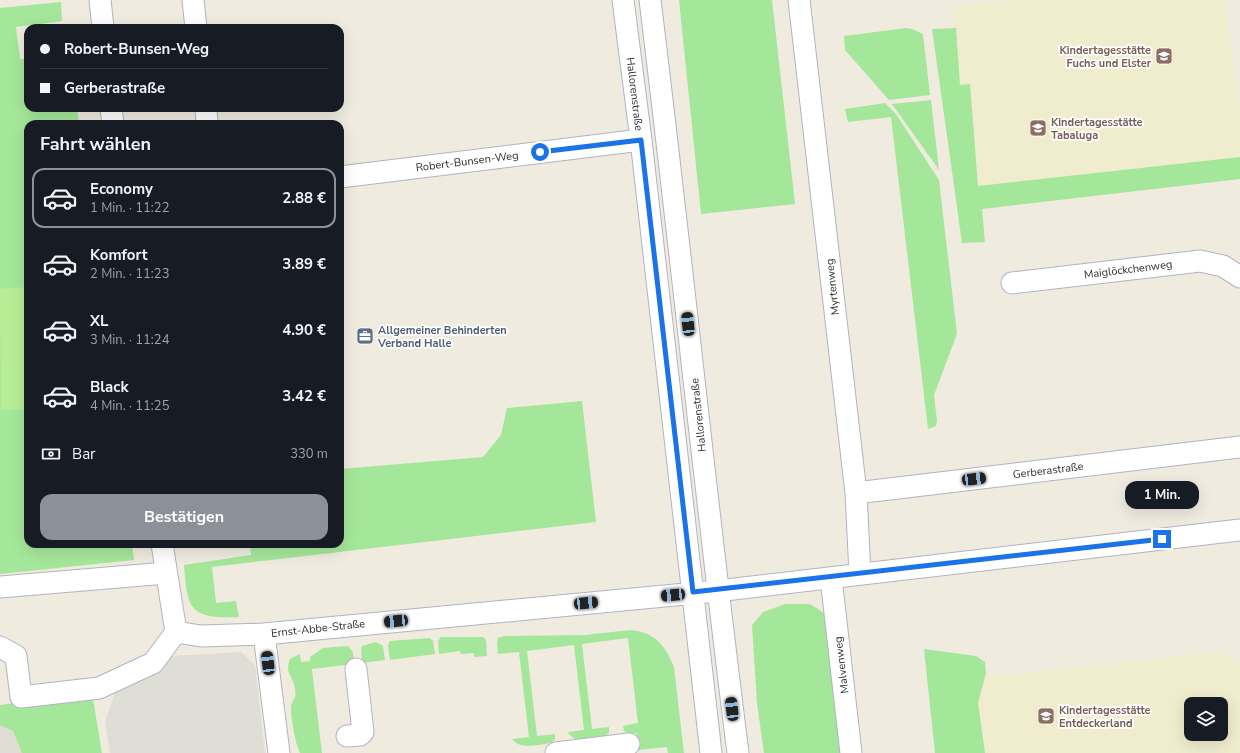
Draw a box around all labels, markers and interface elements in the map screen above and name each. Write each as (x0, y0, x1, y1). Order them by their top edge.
text: Robert-Bunsen-Weg (64, 39, 209, 59)
place label: Kindertagesstätte Fuchs und Elster (1059, 43, 1152, 71)
school or university icon: Kindertagesstätte Fuchs und Elster (1154, 46, 1174, 66)
street label: Hallorenstraße (623, 56, 646, 132)
text: Gerberastraße (64, 78, 165, 98)
place label: Kindertagesstätte Tabaluga (1051, 115, 1143, 143)
school or university icon: Kindertagesstätte Tabaluga (1028, 118, 1048, 138)
text: Fahrt wählen (40, 132, 151, 156)
route start (531, 143, 549, 161)
street label: Robert-Bunsen-Weg (415, 148, 519, 175)
text: Economy (90, 179, 153, 199)
icon: car (42, 180, 78, 216)
text: 2.88 € (282, 188, 326, 208)
text: 1 Min. · 11:22 (90, 199, 169, 217)
text: Komfort (90, 245, 148, 265)
icon: car (42, 246, 78, 282)
text: 3.89 € (282, 254, 326, 274)
street label: Maiglöckchenweg (1083, 257, 1173, 282)
street label: Myrtenweg (822, 258, 843, 316)
text: 2 Min. · 11:23 (90, 265, 169, 283)
text: XL (90, 311, 109, 331)
car (681, 311, 695, 337)
icon: car (42, 312, 78, 348)
text: 4.90 € (282, 320, 326, 340)
place label: Allgemeiner Behinderten Verband Halle (377, 323, 507, 351)
office icon: Allgemeiner Behinderten Verband Halle (355, 326, 375, 346)
text: 3 Min. · 11:24 (90, 331, 169, 349)
text: Black (90, 377, 128, 397)
street label: Hallorenstraße (687, 377, 710, 453)
icon: car (42, 378, 78, 414)
text: 3.42 € (282, 386, 326, 406)
text: 4 Min. · 11:25 (90, 397, 169, 415)
icon: cash (40, 443, 62, 465)
text: Bar (72, 444, 95, 464)
text: 330 m (290, 445, 328, 463)
street label: Gerberastraße (1012, 459, 1084, 482)
car (961, 472, 987, 486)
callout: 1 Min. (1125, 481, 1199, 509)
text: 1 Min. (1144, 486, 1180, 504)
button: Bestätigen (40, 494, 328, 540)
route end (1153, 530, 1171, 548)
car (661, 588, 685, 602)
car (574, 596, 598, 610)
car (384, 614, 408, 628)
street label: Ernst-Abbe-Straße (270, 616, 366, 641)
street label: Malvenweg (831, 636, 852, 694)
car (261, 650, 275, 676)
car (725, 696, 739, 722)
map controls (1184, 697, 1228, 741)
button: layers (1184, 697, 1228, 741)
place label: Kindertagesstätte Entdeckerland (1059, 703, 1151, 731)
school or university icon: Kindertagesstätte Entdeckerland (1036, 706, 1056, 726)

